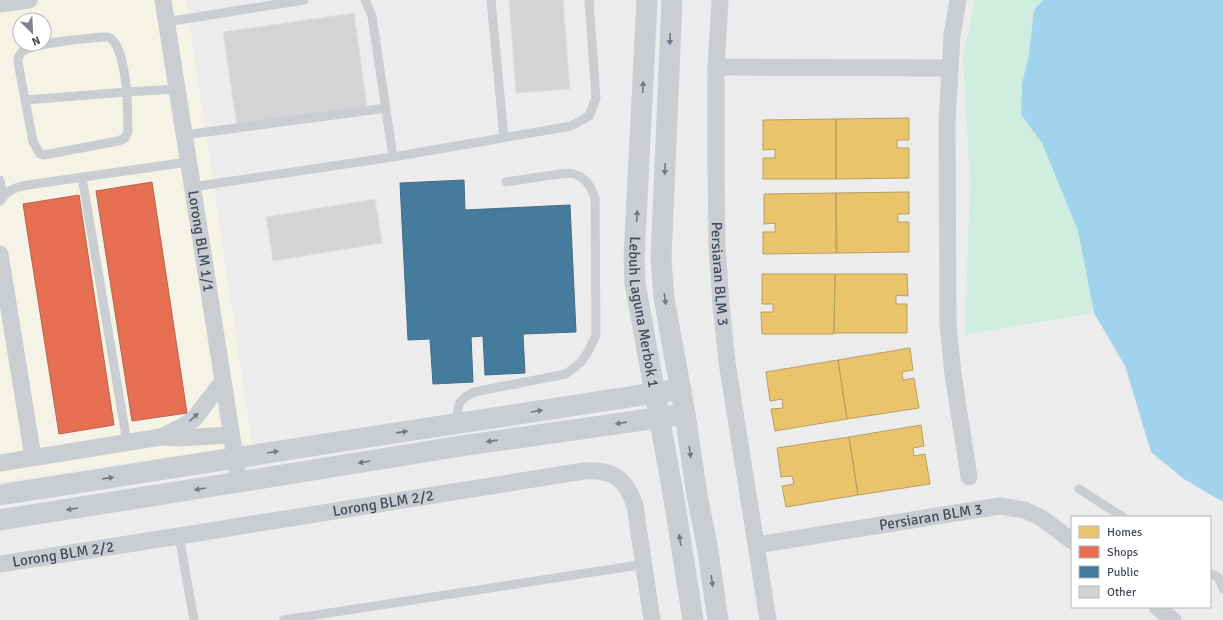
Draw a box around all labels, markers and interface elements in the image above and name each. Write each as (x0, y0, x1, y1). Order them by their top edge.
north arrow (12, 12, 52, 52)
text: N (30, 33, 42, 48)
one-way arrow (667, 33, 674, 45)
one-way arrow (639, 81, 646, 93)
one-way arrow (662, 163, 668, 176)
street label: Lorong BLM 1/1 (184, 189, 218, 293)
one-way arrow (633, 210, 640, 222)
street label: Persiaran BLM 3 (708, 222, 732, 327)
street label: Lebuh Laguna Merbok 1 (625, 236, 663, 389)
one-way arrow (662, 293, 668, 305)
one-way arrow (531, 408, 543, 414)
one-way arrow (189, 412, 199, 422)
one-way arrow (615, 420, 627, 426)
one-way arrow (396, 429, 408, 435)
one-way arrow (486, 438, 498, 444)
one-way arrow (687, 446, 693, 458)
one-way arrow (267, 449, 279, 455)
one-way arrow (358, 459, 370, 465)
one-way arrow (102, 475, 114, 481)
one-way arrow (194, 486, 206, 492)
street label: Lorong BLM 2/2 (331, 486, 435, 520)
street label: Persiaran BLM 3 (878, 500, 984, 534)
one-way arrow (66, 506, 78, 512)
legend (1071, 516, 1211, 608)
text: Homes (1107, 525, 1142, 540)
one-way arrow (677, 534, 683, 546)
street label: Lorong BLM 2/2 (11, 537, 115, 571)
text: Shops (1107, 545, 1138, 560)
text: Public (1107, 565, 1139, 580)
one-way arrow (709, 574, 715, 587)
text: Other (1107, 585, 1137, 600)

